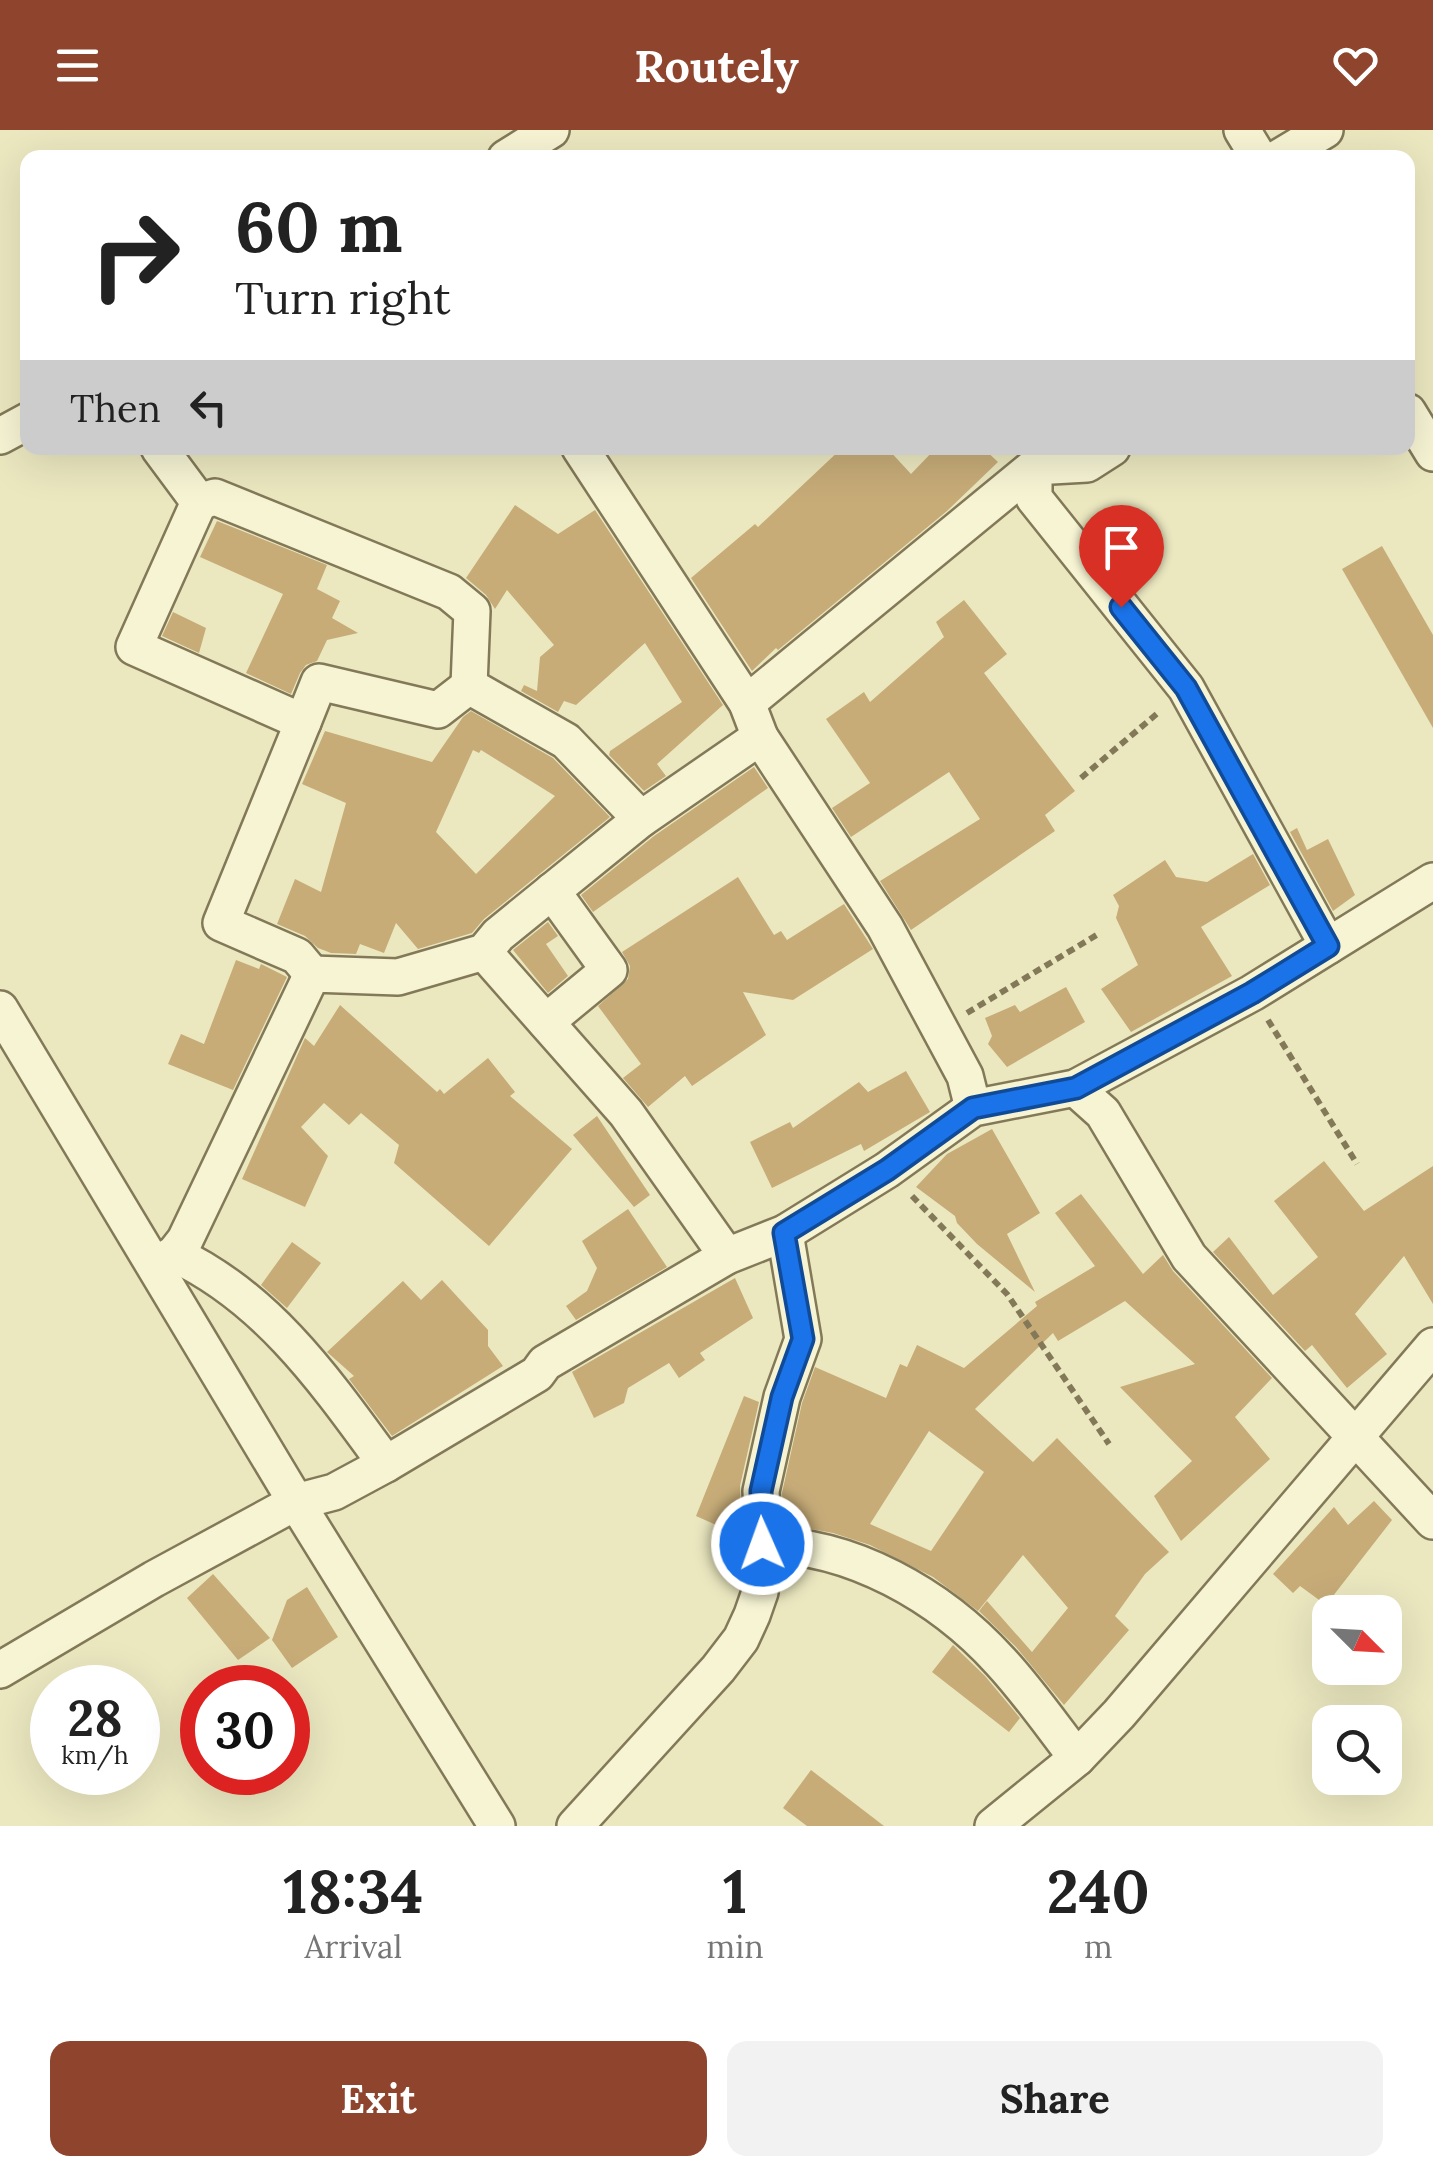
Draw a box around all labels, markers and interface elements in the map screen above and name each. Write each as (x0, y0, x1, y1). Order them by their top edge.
text: Routely (634, 37, 799, 94)
icon: menu (50, 38, 105, 93)
icon: heart (1328, 38, 1383, 93)
text: 60 m (235, 182, 403, 271)
icon: right (70, 190, 200, 320)
text: Turn right (235, 269, 451, 326)
icon: left (181, 380, 236, 435)
text: Then (70, 384, 161, 432)
pin (1079, 505, 1164, 608)
icon: arrive (1094, 520, 1149, 575)
position arrow (710, 1492, 814, 1596)
north arrow (1312, 1595, 1402, 1685)
map controls (1312, 1595, 1402, 1795)
speed limit sign: 30 (180, 1665, 310, 1795)
text: 28 (67, 1686, 123, 1750)
button: search (1312, 1705, 1402, 1795)
text: km/h (61, 1739, 129, 1771)
text: 18:34 (283, 1853, 423, 1929)
text: 1 (723, 1853, 747, 1929)
text: 240 (1047, 1853, 1150, 1929)
text: Arrival (304, 1926, 402, 1967)
text: min (707, 1926, 764, 1967)
text: m (1084, 1926, 1113, 1967)
button: Exit (50, 2041, 707, 2156)
button: Share (727, 2041, 1383, 2156)

